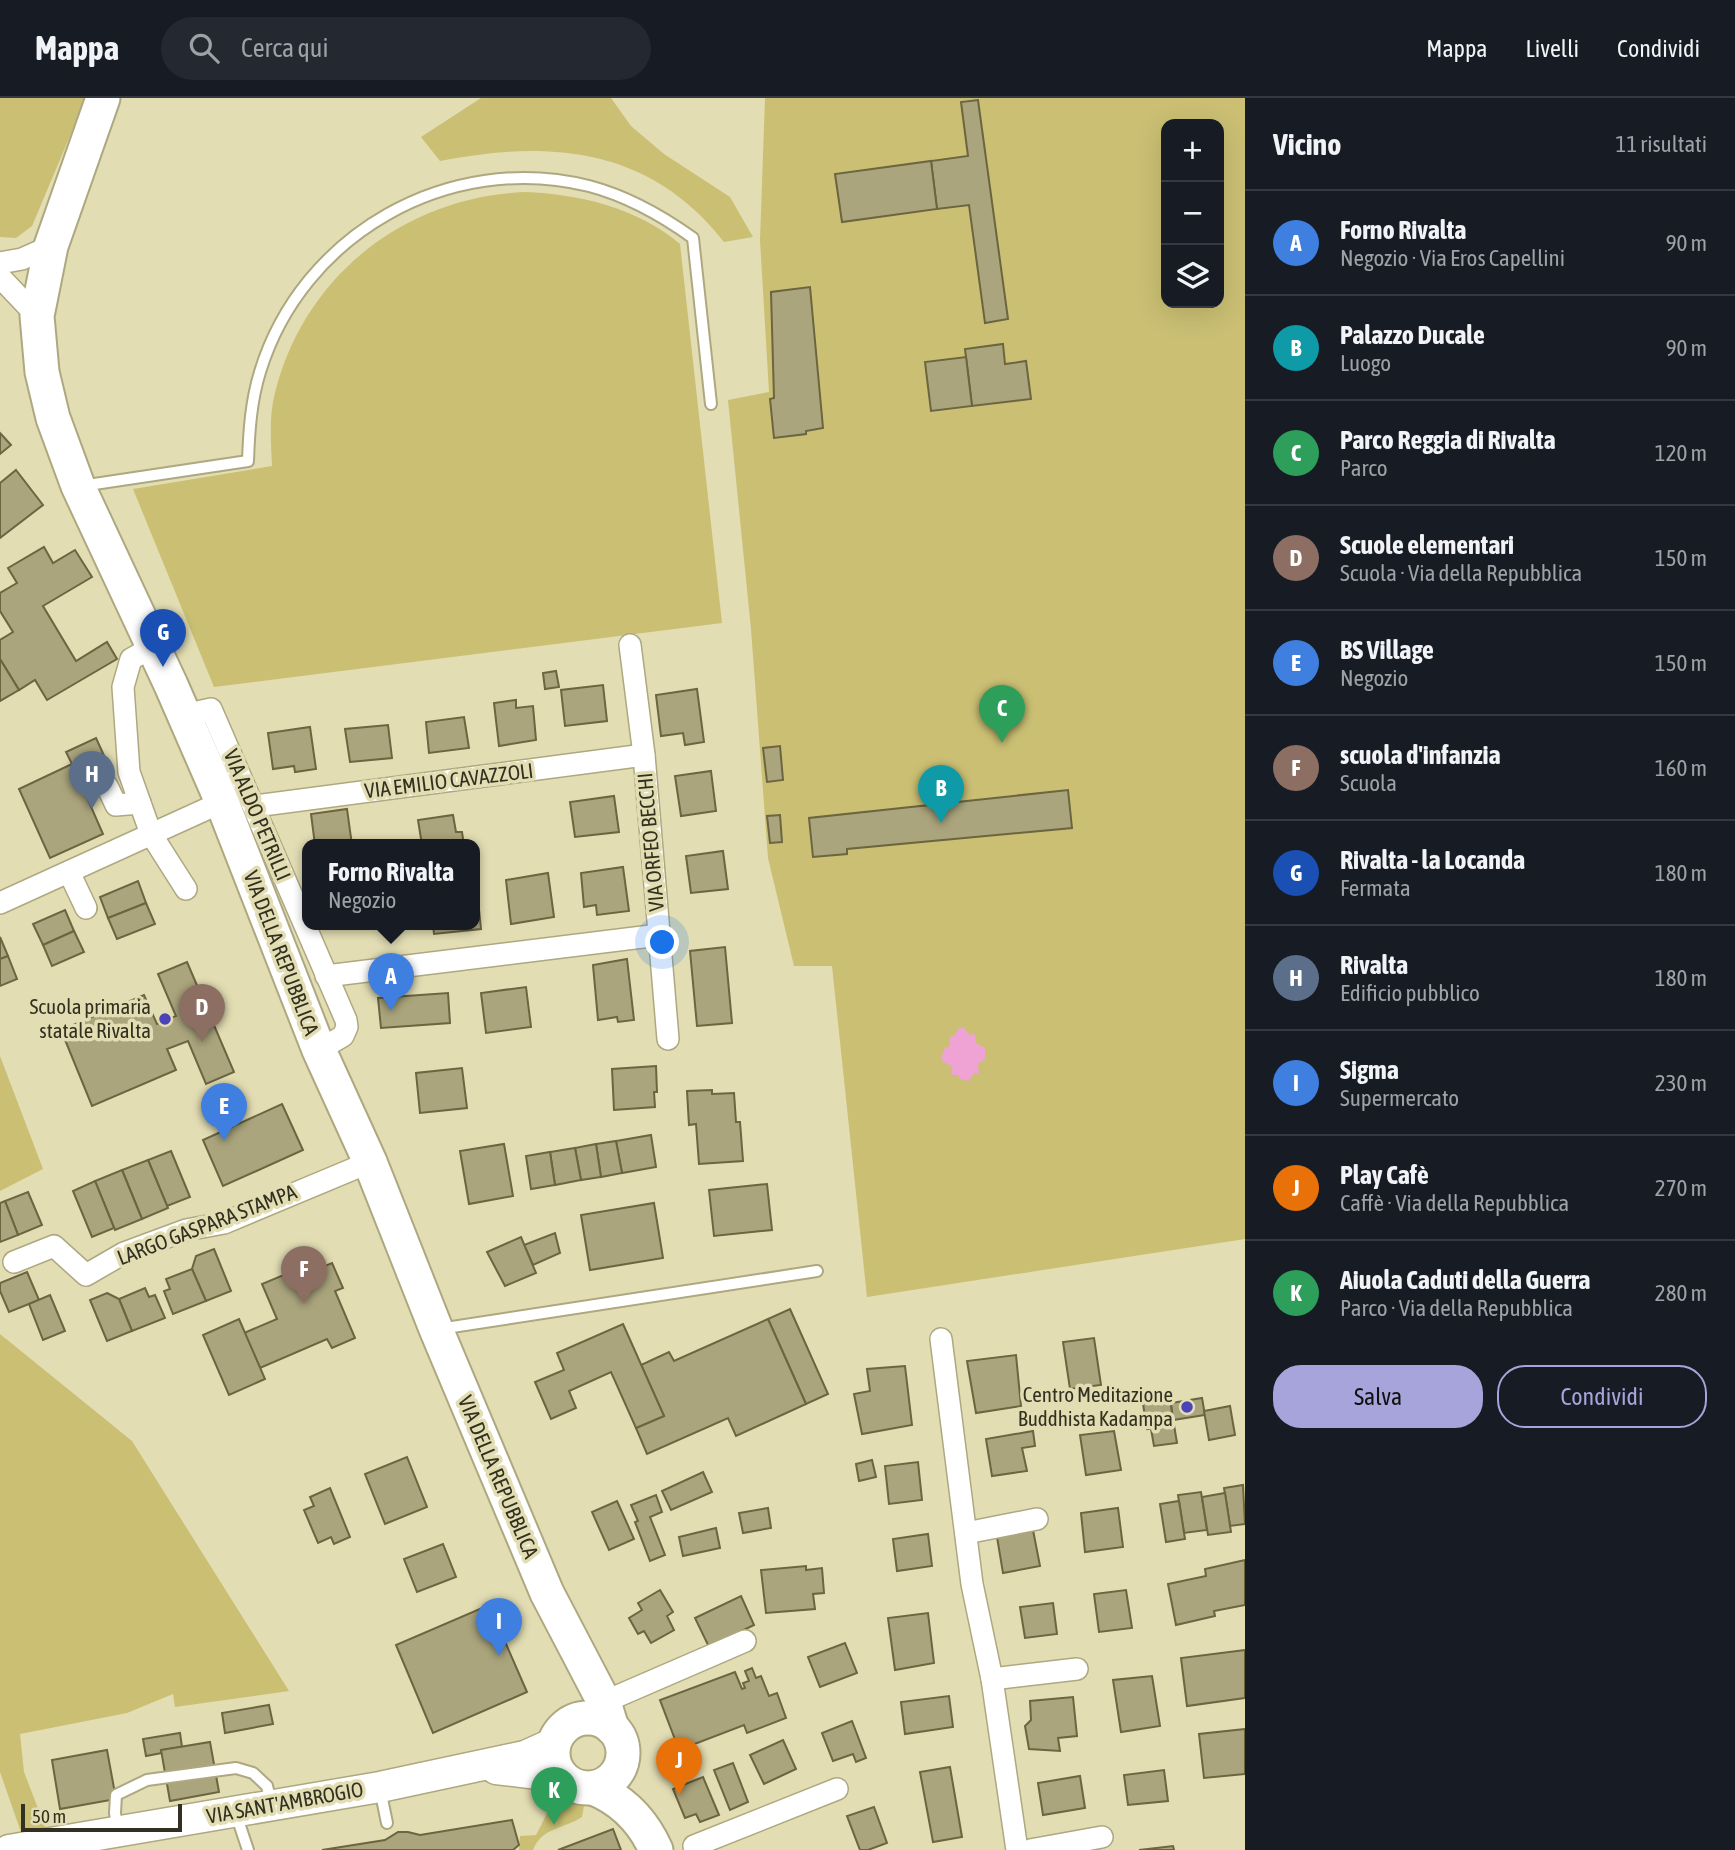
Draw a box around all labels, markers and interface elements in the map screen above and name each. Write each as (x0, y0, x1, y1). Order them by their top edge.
search box (161, 17, 651, 80)
text: Mappa (35, 29, 119, 67)
icon: search (185, 29, 223, 67)
text: Cerca qui (241, 33, 328, 63)
text: Mappa (1426, 35, 1487, 62)
text: Livelli (1525, 35, 1579, 62)
text: Condividi (1617, 35, 1700, 62)
map controls (1161, 119, 1224, 308)
button: + (1161, 119, 1224, 182)
text: Vicino (1273, 127, 1341, 161)
text: 11 risultati (1616, 131, 1707, 157)
button: − (1161, 182, 1224, 245)
text: Forno Rivalta (1340, 215, 1466, 245)
text: A (1290, 230, 1302, 256)
text: 90 m (1666, 230, 1707, 256)
button: layers (1161, 245, 1224, 308)
text: Negozio · Via Eros Capellini (1340, 245, 1565, 271)
text: Palazzo Ducale (1340, 320, 1485, 350)
text: B (1291, 335, 1301, 361)
text: 90 m (1666, 335, 1707, 361)
text: Luogo (1340, 350, 1391, 376)
text: Parco Reggia di Rivalta (1340, 425, 1556, 455)
text: C (1291, 440, 1301, 466)
text: 120 m (1655, 440, 1707, 466)
text: Parco (1340, 455, 1388, 481)
text: Scuole elementari (1340, 530, 1514, 560)
text: D (1290, 545, 1302, 571)
text: 150 m (1655, 545, 1707, 571)
text: Scuola · Via della Repubblica (1340, 560, 1582, 586)
pin: G (140, 609, 186, 667)
text: BS Village (1340, 635, 1434, 665)
text: E (1291, 650, 1301, 676)
text: 150 m (1655, 650, 1707, 676)
text: Negozio (1340, 665, 1408, 691)
pin: C (979, 685, 1025, 743)
text: scuola d'infanzia (1340, 740, 1501, 770)
street label: VIA ALDO PETRILLI (220, 745, 296, 884)
pin: H (69, 751, 115, 809)
text: F (1291, 755, 1301, 781)
text: 160 m (1655, 755, 1707, 781)
street label: VIA EMILIO CAVAZZOLI (363, 758, 535, 802)
pin: B (918, 765, 964, 823)
text: Scuola (1340, 770, 1397, 796)
street label: VIA ORFEO BECCHI (632, 772, 668, 912)
popup (302, 839, 480, 930)
text: Rivalta - la Locanda (1340, 845, 1525, 875)
text: Forno Rivalta (328, 857, 454, 887)
text: G (1290, 860, 1302, 886)
text: 180 m (1655, 860, 1707, 886)
street label: VIA DELLA REPUBBLICA (240, 867, 325, 1039)
text: Fermata (1340, 875, 1411, 901)
text: Negozio (328, 887, 396, 913)
your location (645, 925, 679, 959)
text: Rivalta (1340, 950, 1408, 980)
pin: A (368, 953, 414, 1011)
text: H (1289, 965, 1303, 991)
text: 180 m (1655, 965, 1707, 991)
text: Edificio pubblico (1340, 980, 1480, 1006)
pin: D (179, 984, 225, 1042)
place label: Scuola primaria statale Rivalta (30, 994, 151, 1042)
marker: Scuola primaria statale Rivalta (157, 1011, 173, 1027)
text: Sigma (1340, 1055, 1399, 1085)
text: I (1293, 1070, 1299, 1096)
text: 230 m (1655, 1070, 1707, 1096)
pin: E (201, 1083, 247, 1141)
text: Supermercato (1340, 1085, 1459, 1111)
text: Play Cafè (1340, 1160, 1429, 1190)
text: J (1292, 1175, 1300, 1201)
text: 270 m (1655, 1175, 1707, 1201)
street label: LARGO GASPARA STAMPA (114, 1179, 300, 1269)
text: Caffè · Via della Repubblica (1340, 1190, 1569, 1216)
pin: F (281, 1246, 327, 1304)
text: Aiuola Caduti della Guerra (1340, 1265, 1590, 1295)
text: K (1290, 1280, 1302, 1306)
text: 280 m (1655, 1280, 1707, 1306)
text: Parco · Via della Repubblica (1340, 1295, 1573, 1321)
button: Salva (1273, 1365, 1483, 1428)
button: Condividi (1497, 1365, 1707, 1428)
place label: Centro Meditazione Buddhista Kadampa (1018, 1382, 1173, 1430)
street label: VIA DELLA REPUBBLICA (454, 1392, 544, 1562)
marker: Centro Meditazione Buddhista Kadampa (1179, 1399, 1195, 1415)
pin: I (476, 1598, 522, 1656)
pin: J (656, 1737, 702, 1795)
pin: K (531, 1767, 577, 1825)
street label: VIA SANT'AMBROGIO (205, 1776, 365, 1828)
scale bar (21, 1801, 182, 1833)
text: 50 m (32, 1805, 66, 1827)

